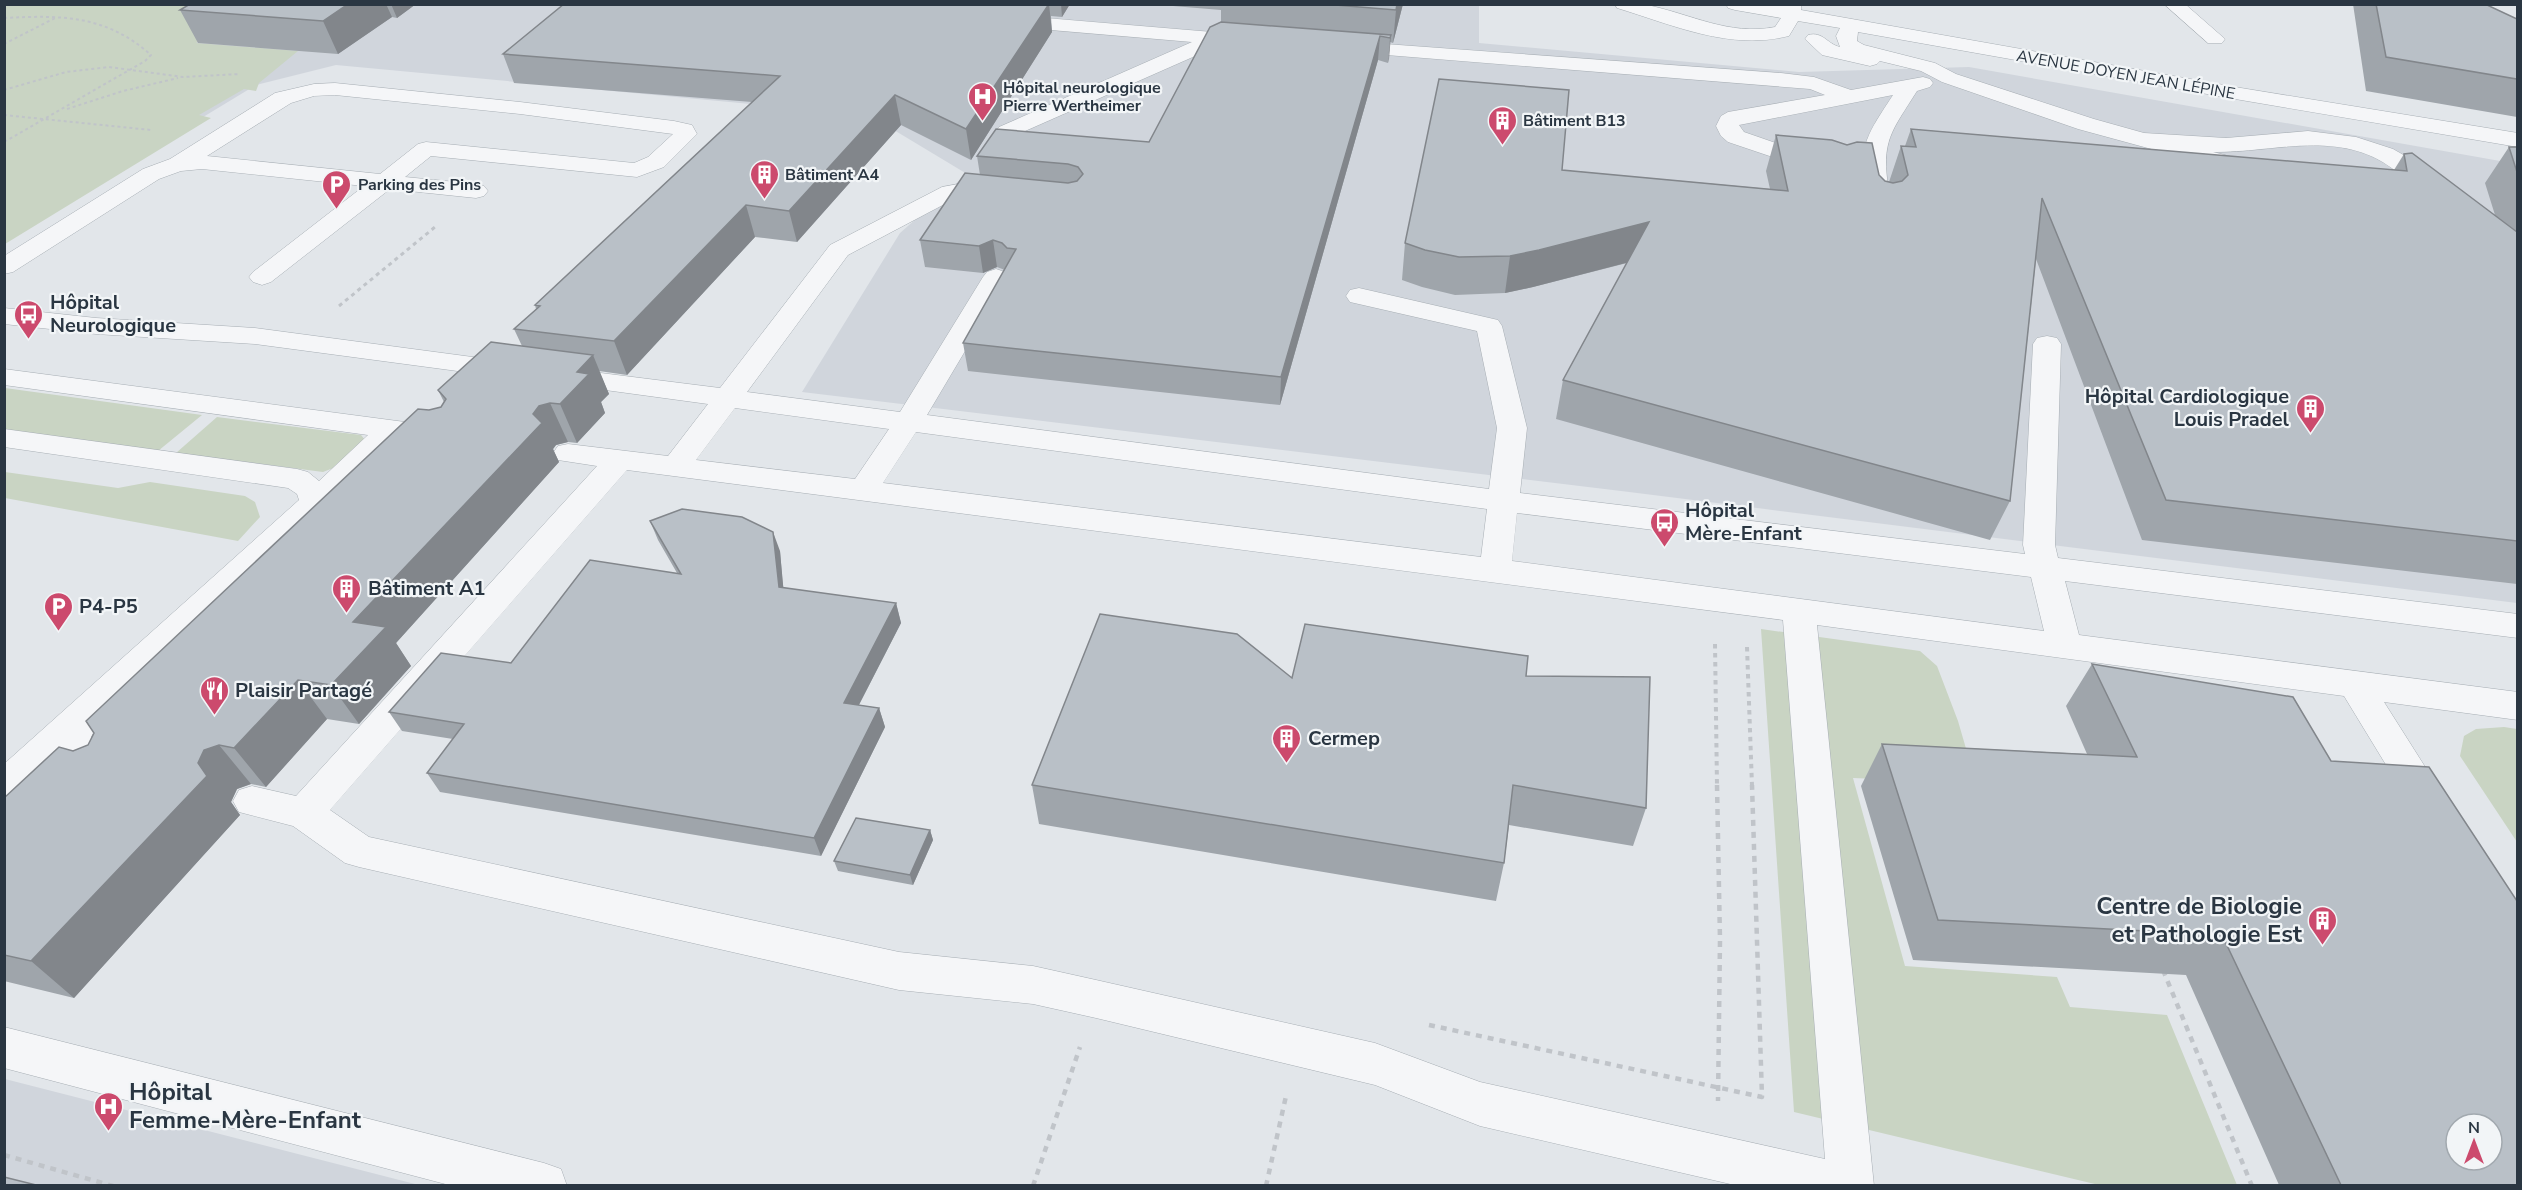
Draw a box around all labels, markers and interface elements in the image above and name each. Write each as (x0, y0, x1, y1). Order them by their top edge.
street label: AVENUE DOYEN JEAN LÉPINE (2015, 45, 2237, 105)
place label: Hôpital neurologique Pierre Wertheimer (1003, 77, 1161, 117)
hospital icon: Hôpital neurologique Pierre Wertheimer (966, 80, 998, 122)
building icon: Bâtiment B13 (1486, 104, 1518, 146)
place label: Bâtiment B13 (1523, 110, 1626, 132)
building icon: Bâtiment A4 (748, 158, 780, 200)
place label: Bâtiment A4 (785, 164, 879, 186)
parking icon: Parking des Pins (321, 168, 353, 210)
place label: Parking des Pins (358, 174, 481, 196)
place label: Hôpital Neurologique (50, 289, 176, 339)
bus stop icon: Hôpital Neurologique (13, 298, 45, 340)
place label: Hôpital Cardiologique Louis Pradel (2085, 383, 2290, 433)
building icon: Hôpital Cardiologique Louis Pradel (2294, 392, 2326, 434)
place label: Hôpital Mère-Enfant (1685, 497, 1802, 547)
bus stop icon: Hôpital Mère-Enfant (1648, 506, 1680, 548)
building icon: Bâtiment A1 (331, 572, 363, 614)
place label: Bâtiment A1 (368, 575, 486, 602)
parking icon: P4-P5 (42, 590, 74, 632)
place label: P4-P5 (79, 593, 138, 620)
restaurant icon: Plaisir Partagé (198, 674, 230, 716)
place label: Plaisir Partagé (235, 677, 372, 704)
building icon: Cermep (1271, 722, 1303, 764)
place label: Cermep (1308, 725, 1380, 752)
place label: Centre de Biologie et Pathologie Est (2096, 890, 2303, 950)
building icon: Centre de Biologie et Pathologie Est (2307, 904, 2339, 946)
place label: Hôpital Femme-Mère-Enfant (129, 1076, 362, 1136)
hospital icon: Hôpital Femme-Mère-Enfant (92, 1090, 124, 1132)
north arrow (2444, 1112, 2504, 1172)
text: N (2468, 1117, 2480, 1139)

